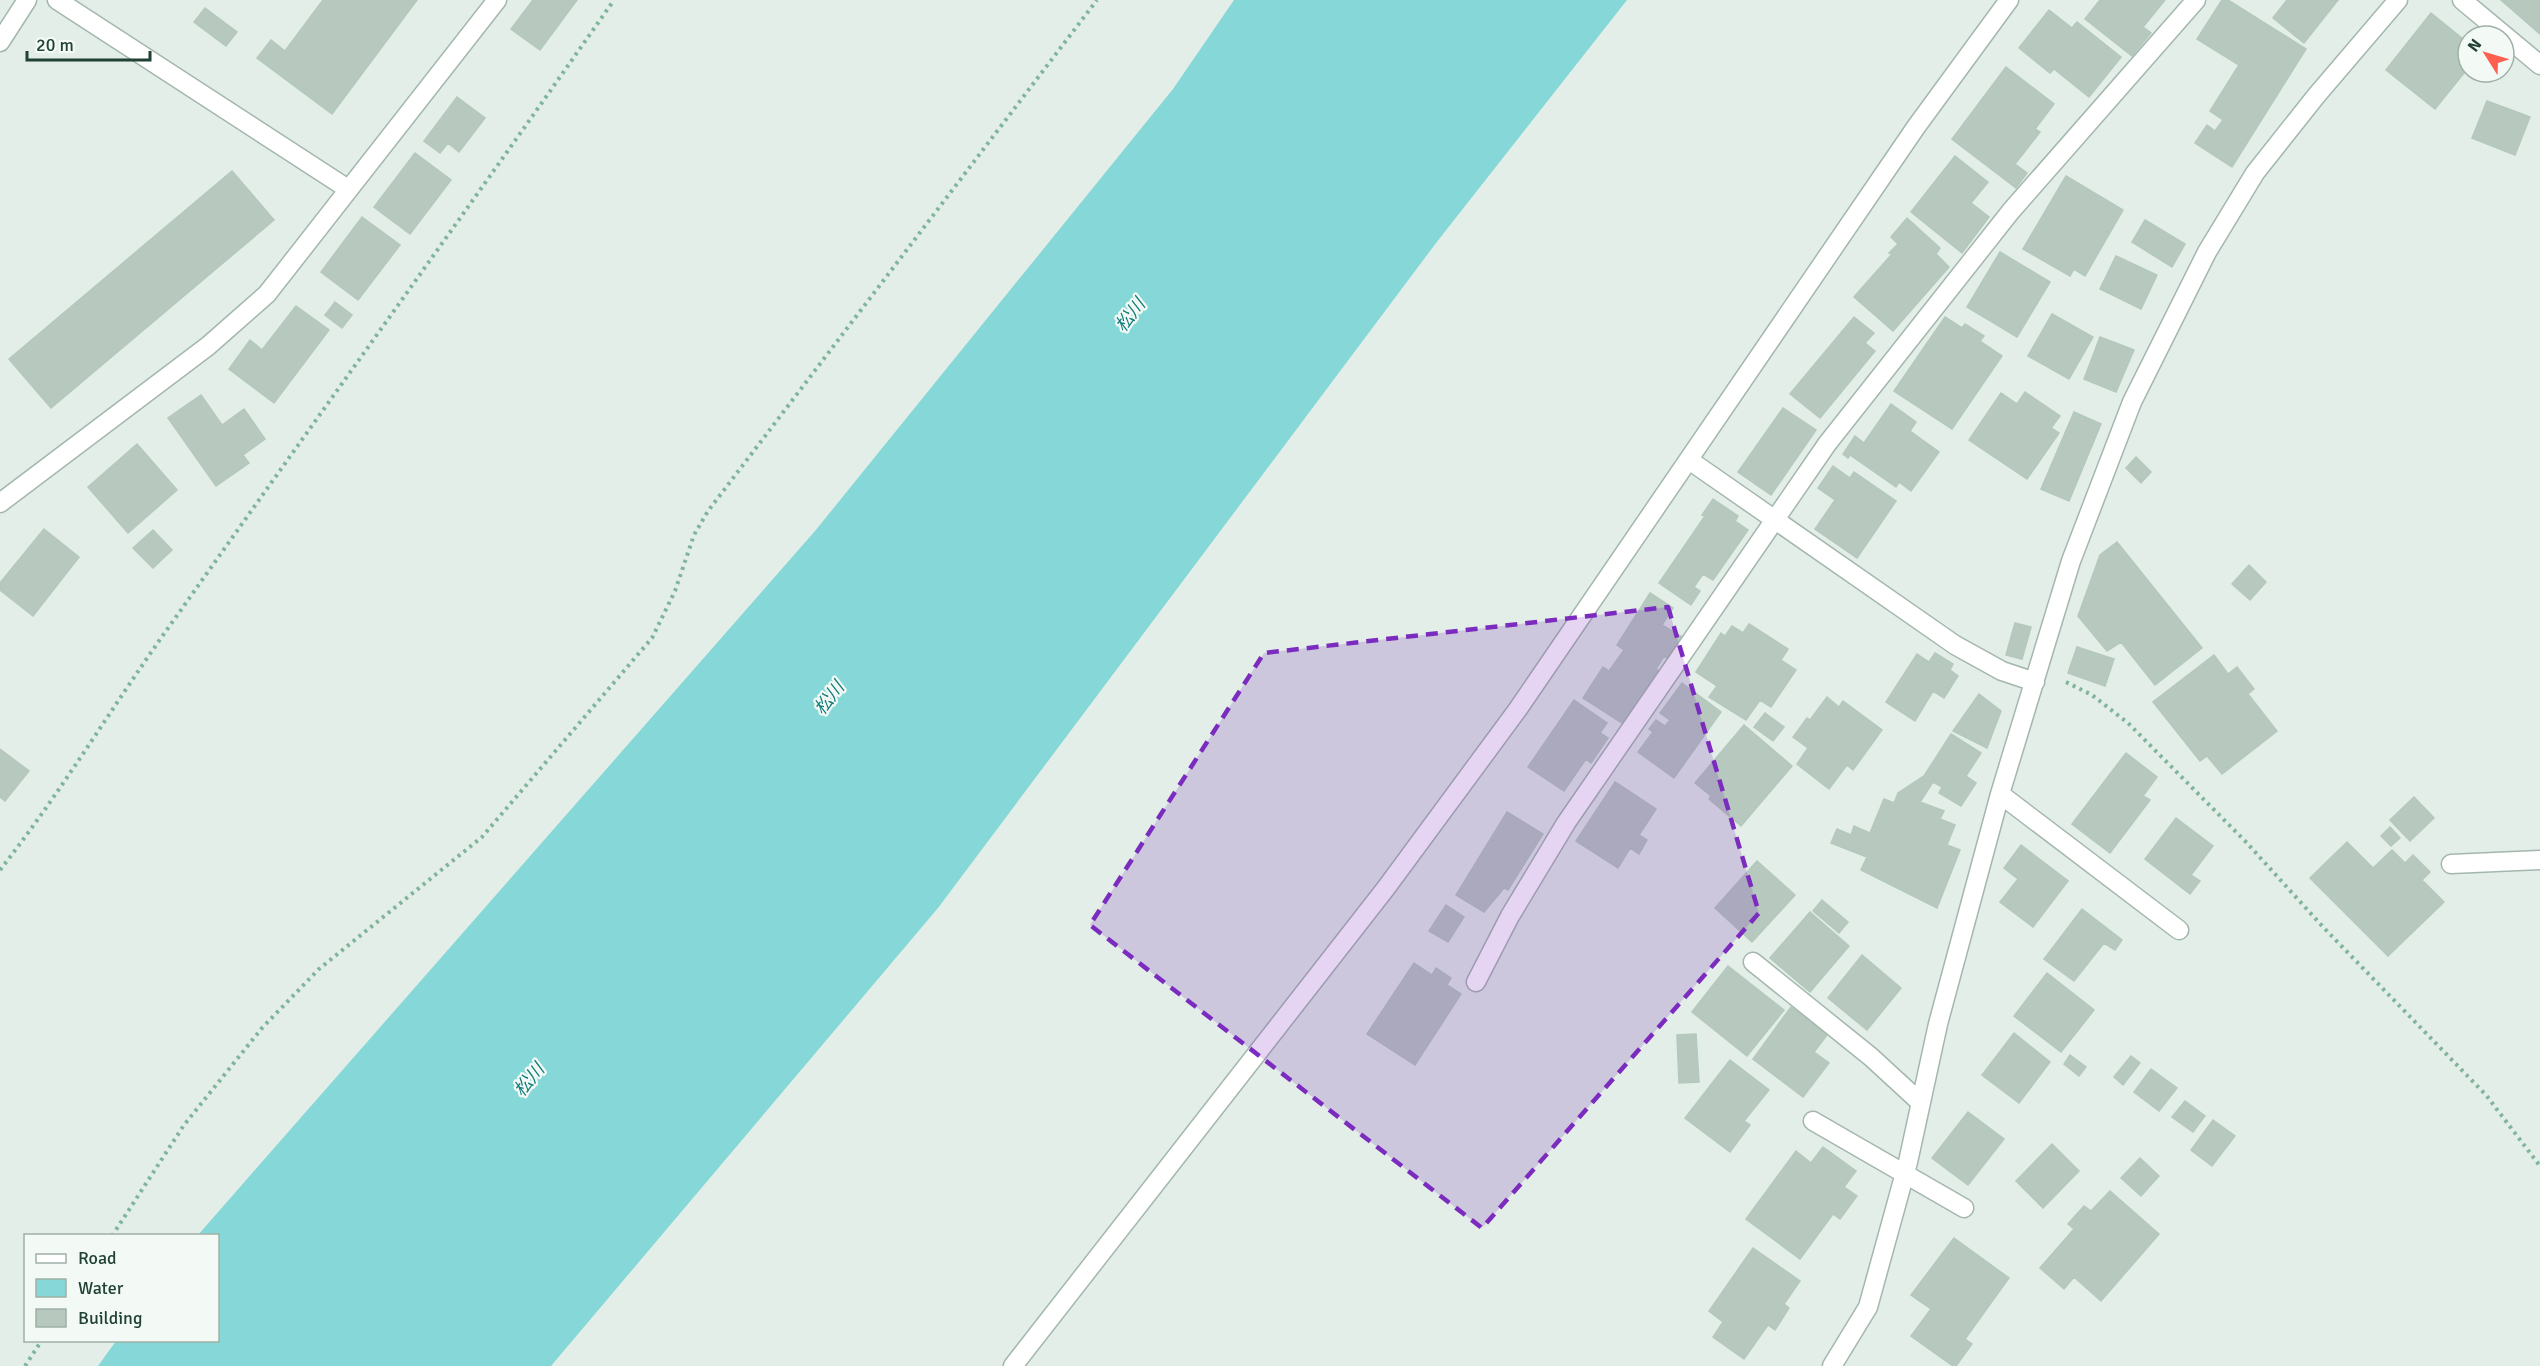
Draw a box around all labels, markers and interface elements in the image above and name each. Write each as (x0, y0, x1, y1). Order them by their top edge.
scale bar (27, 24, 150, 62)
north arrow (2456, 24, 2516, 84)
text: 20 m (36, 34, 74, 56)
text: N (2463, 35, 2486, 56)
water label: 松川 (1110, 292, 1151, 336)
water label: 松川 (809, 675, 850, 719)
water label: 松川 (509, 1058, 550, 1101)
legend (24, 1234, 219, 1342)
text: Road (78, 1247, 117, 1269)
text: Water (78, 1277, 124, 1299)
text: Building (78, 1307, 142, 1329)

